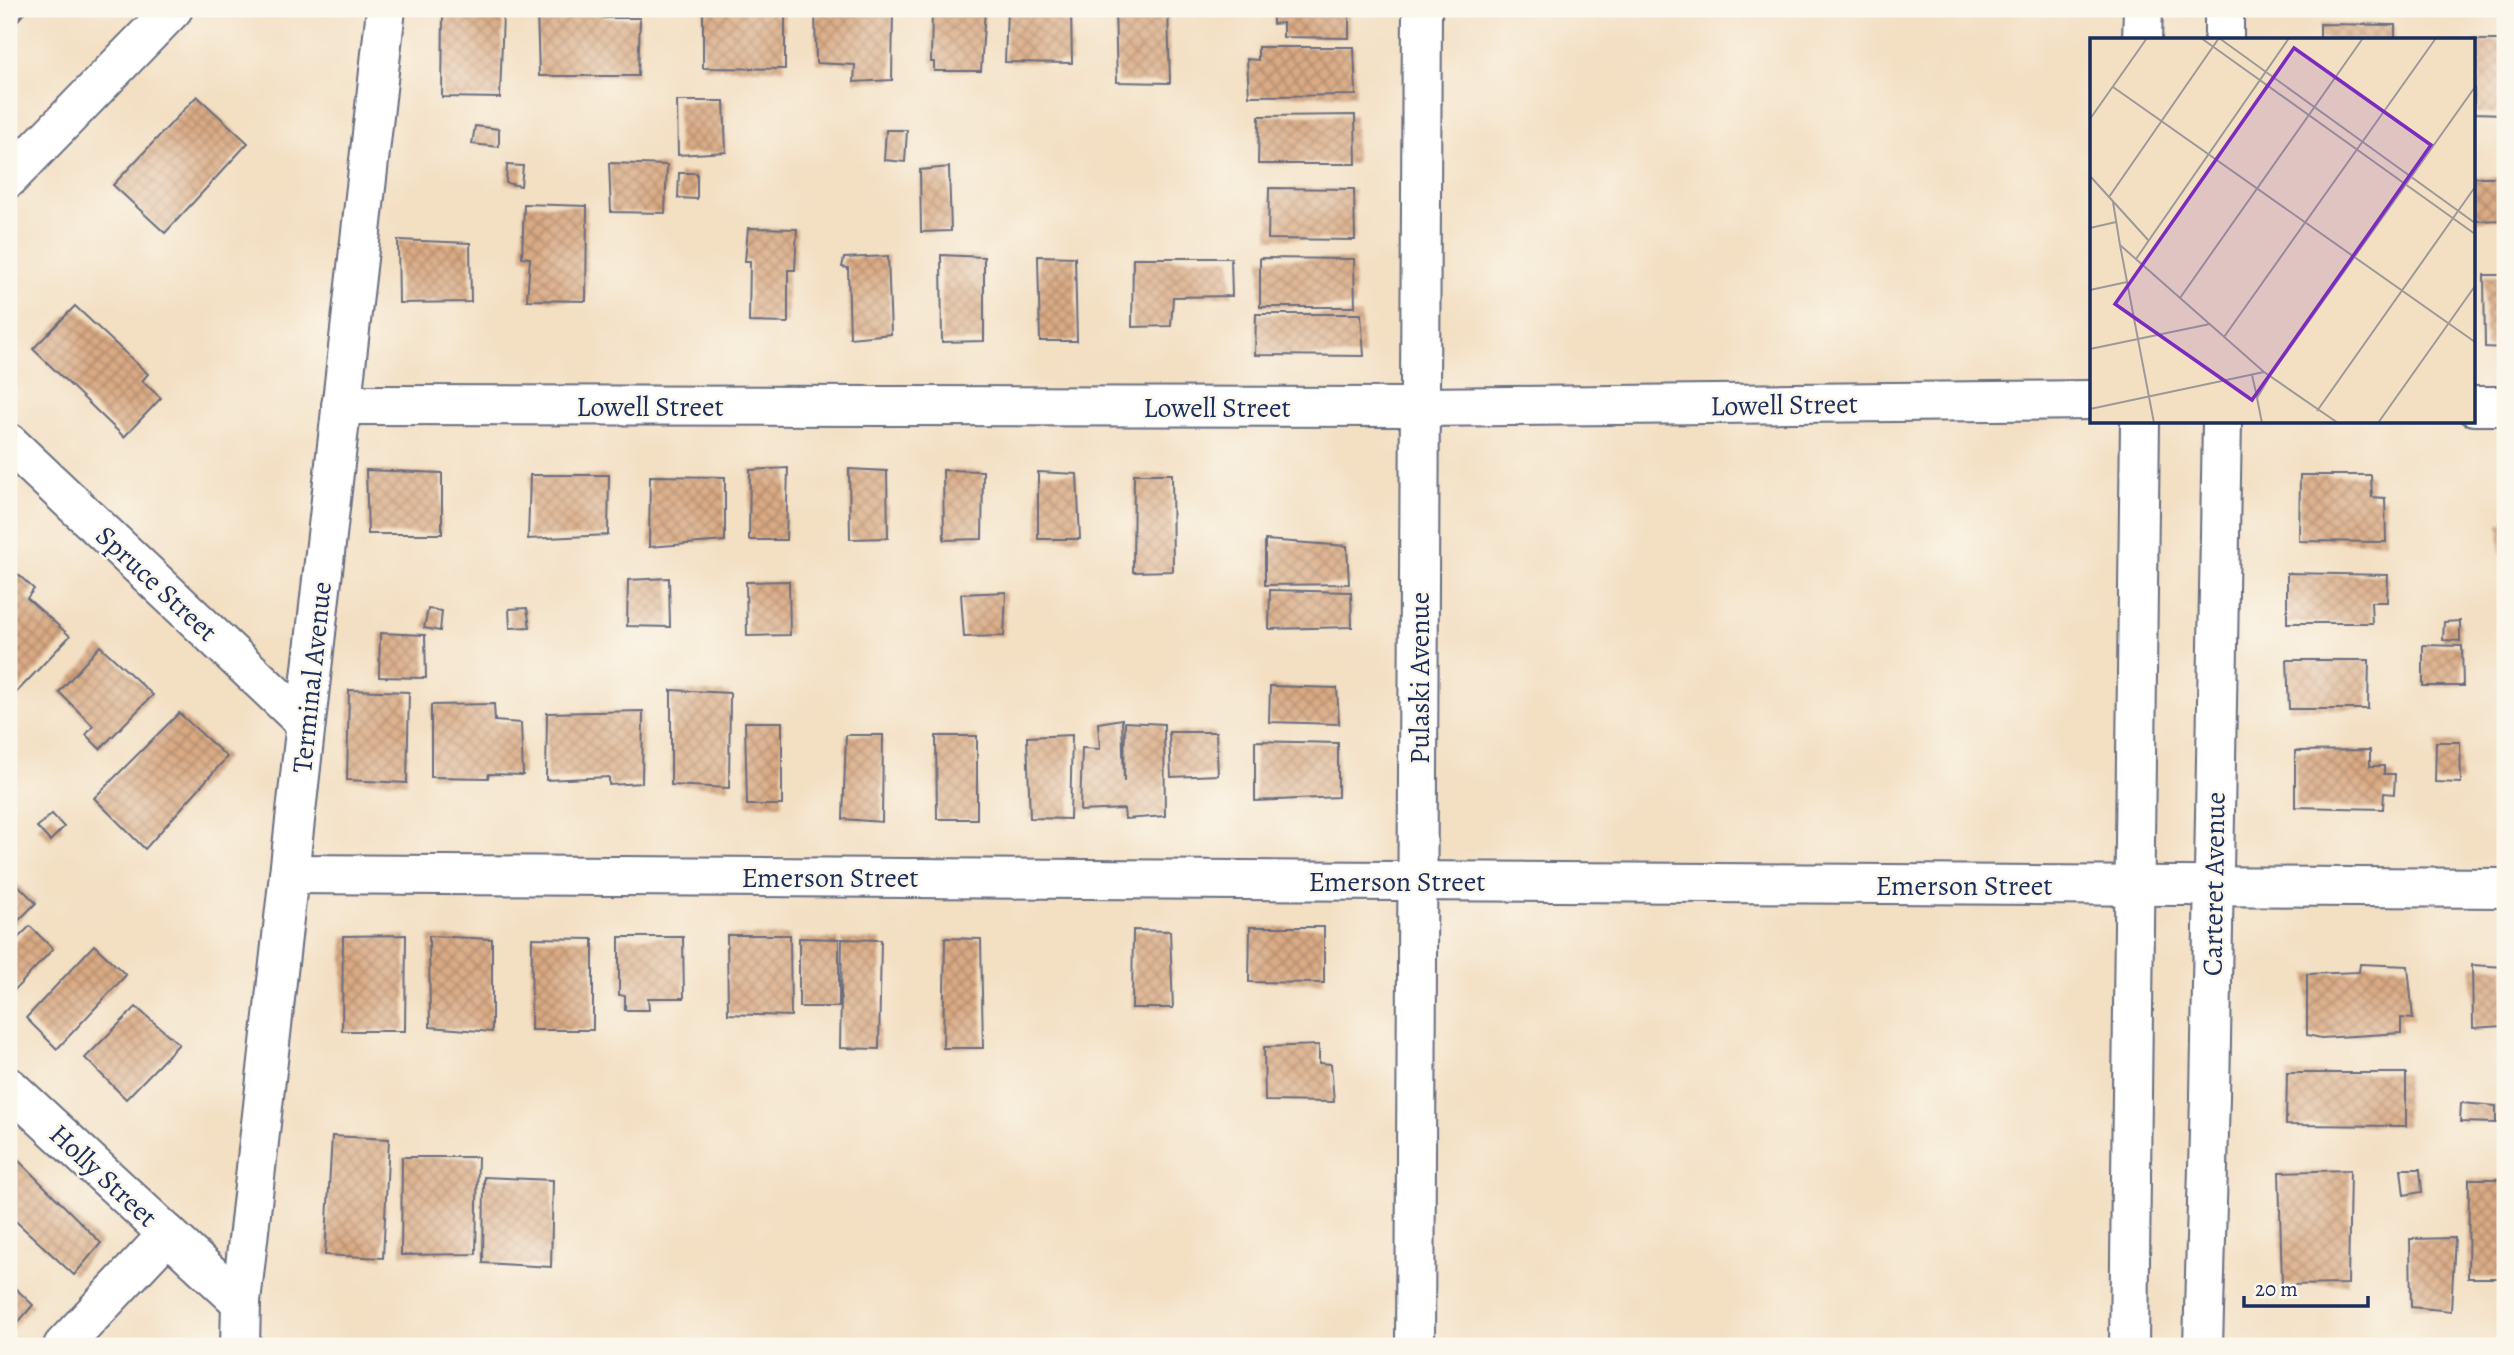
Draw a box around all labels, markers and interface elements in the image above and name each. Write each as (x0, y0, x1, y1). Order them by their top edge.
inset map (2090, 38, 2476, 424)
street label: Lowell Street (1710, 385, 1858, 425)
street label: Lowell Street (576, 388, 724, 426)
street label: Lowell Street (1143, 389, 1291, 427)
street label: Spruce Street (87, 517, 226, 650)
street label: Terminal Avenue (283, 580, 341, 775)
street label: Pulaski Avenue (1401, 592, 1439, 764)
street label: Carteret Avenue (2193, 792, 2235, 976)
street label: Emerson Street (741, 859, 919, 897)
street label: Emerson Street (1308, 863, 1486, 901)
street label: Emerson Street (1875, 867, 2053, 905)
street label: Holly Street (41, 1116, 166, 1236)
scale bar (2244, 1264, 2369, 1308)
text: 20 m (2255, 1275, 2298, 1303)

